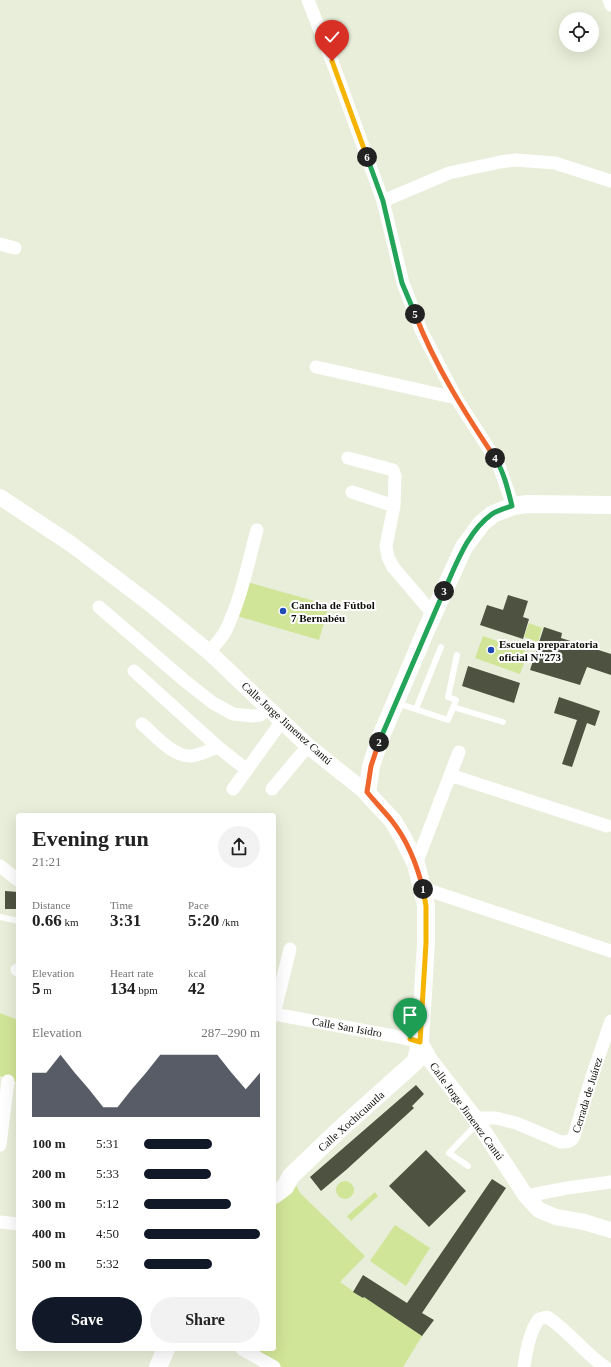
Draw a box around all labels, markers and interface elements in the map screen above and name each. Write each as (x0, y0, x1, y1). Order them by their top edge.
map controls (559, 12, 599, 52)
button: locate (559, 12, 599, 52)
pin (315, 20, 349, 61)
icon: check (321, 26, 343, 48)
pin: 6 (357, 147, 377, 167)
text: 6 (364, 151, 370, 163)
pin: 5 (405, 304, 425, 324)
text: 5 (412, 308, 418, 320)
pin: 4 (485, 448, 505, 468)
text: 4 (492, 452, 498, 464)
pin: 3 (434, 581, 454, 601)
text: 3 (441, 585, 447, 597)
place label: Cancha de Fútbol 7 Bernabéu (291, 599, 375, 624)
marker: Cancha de Fútbol 7 Bernabéu (278, 606, 288, 616)
place label: Escuela preparatoria oficial N"273 (499, 638, 599, 663)
marker: Escuela preparatoria oficial N"273 (486, 645, 496, 655)
street label: Calle Jorge Jimenez Cantú (239, 679, 335, 767)
pin: 2 (369, 732, 389, 752)
text: 2 (376, 736, 382, 748)
text: Evening run (32, 826, 149, 851)
button: share (218, 826, 260, 868)
text: 21:21 (32, 854, 62, 869)
pin: 1 (413, 879, 433, 899)
text: 1 (420, 883, 426, 895)
text: Distance (32, 899, 70, 911)
text: Time (110, 899, 133, 911)
text: Pace (188, 899, 209, 911)
text: 0.66 (32, 911, 62, 930)
text: 3:31 (110, 911, 141, 930)
text: 5:20 (188, 911, 219, 930)
text: km (62, 916, 79, 928)
text: /km (219, 916, 239, 928)
text: Elevation (32, 967, 74, 979)
text: Heart rate (110, 967, 154, 979)
text: kcal (188, 967, 206, 979)
text: 5 (32, 979, 41, 998)
text: 134 (110, 979, 136, 998)
text: 42 (188, 979, 205, 998)
text: m (41, 984, 52, 996)
text: bpm (136, 984, 158, 996)
pin (393, 998, 427, 1039)
icon: arrive (399, 1004, 421, 1026)
street label: Calle San Isidro (311, 1015, 383, 1039)
text: Elevation (32, 1025, 82, 1040)
text: 287–290 m (201, 1025, 260, 1040)
street label: Cerrada de Juárez (570, 1055, 604, 1134)
street label: Calle Jorge Jimenez Cantú (428, 1060, 507, 1162)
street label: Calle Xochicuautla (316, 1088, 387, 1154)
text: 100 m (32, 1136, 66, 1151)
text: 5:31 (96, 1136, 119, 1151)
text: 200 m (32, 1166, 66, 1181)
text: 5:33 (96, 1166, 119, 1181)
text: 300 m (32, 1196, 66, 1211)
text: 5:12 (96, 1196, 119, 1211)
text: 400 m (32, 1226, 66, 1241)
text: 4:50 (96, 1226, 119, 1241)
text: 500 m (32, 1256, 66, 1271)
text: 5:32 (96, 1256, 119, 1271)
button: Save (32, 1297, 142, 1343)
button: Share (150, 1297, 260, 1343)

